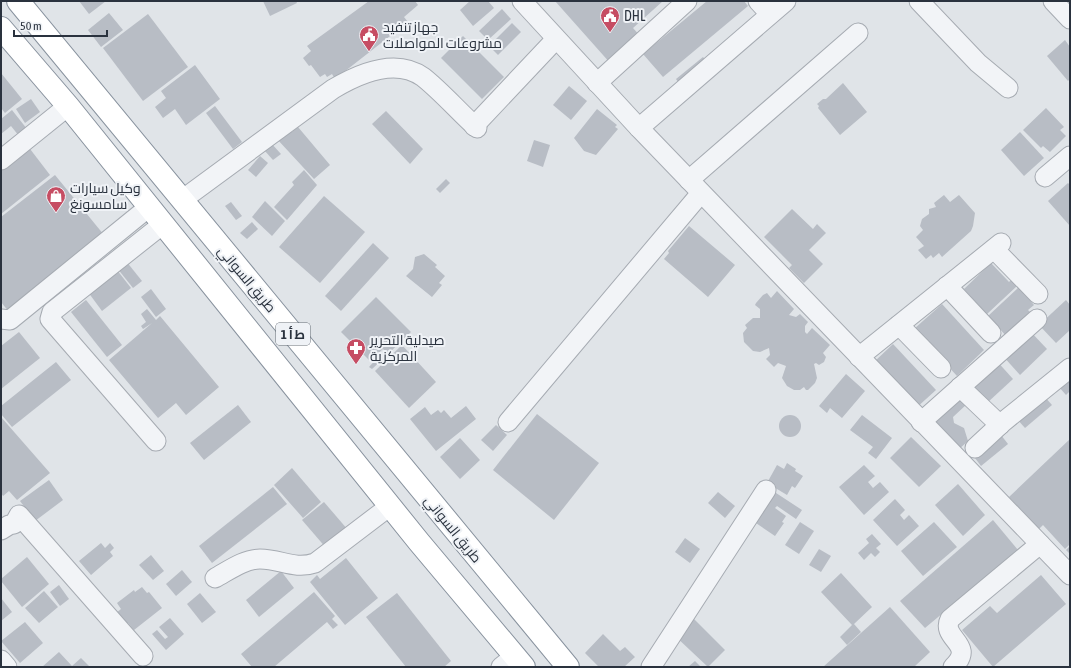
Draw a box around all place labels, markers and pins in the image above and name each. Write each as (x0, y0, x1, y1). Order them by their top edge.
public building icon: DHL (599, 5, 621, 33)
place label: DHL (624, 8, 646, 24)
place label: جهاز تنفيد مشروعات المواصلات (383, 19, 502, 51)
public building icon: جهاز تنفيد مشروعات المواصلات (358, 24, 380, 52)
place label: وكيل سيارات سامسونغ (70, 180, 141, 213)
shop icon: وكيل سيارات سامسونغ (45, 185, 67, 213)
place label: صيدلية التحرير المركزية (369, 332, 445, 364)
pharmacy icon: صيدلية التحرير المركزية (345, 337, 367, 365)

